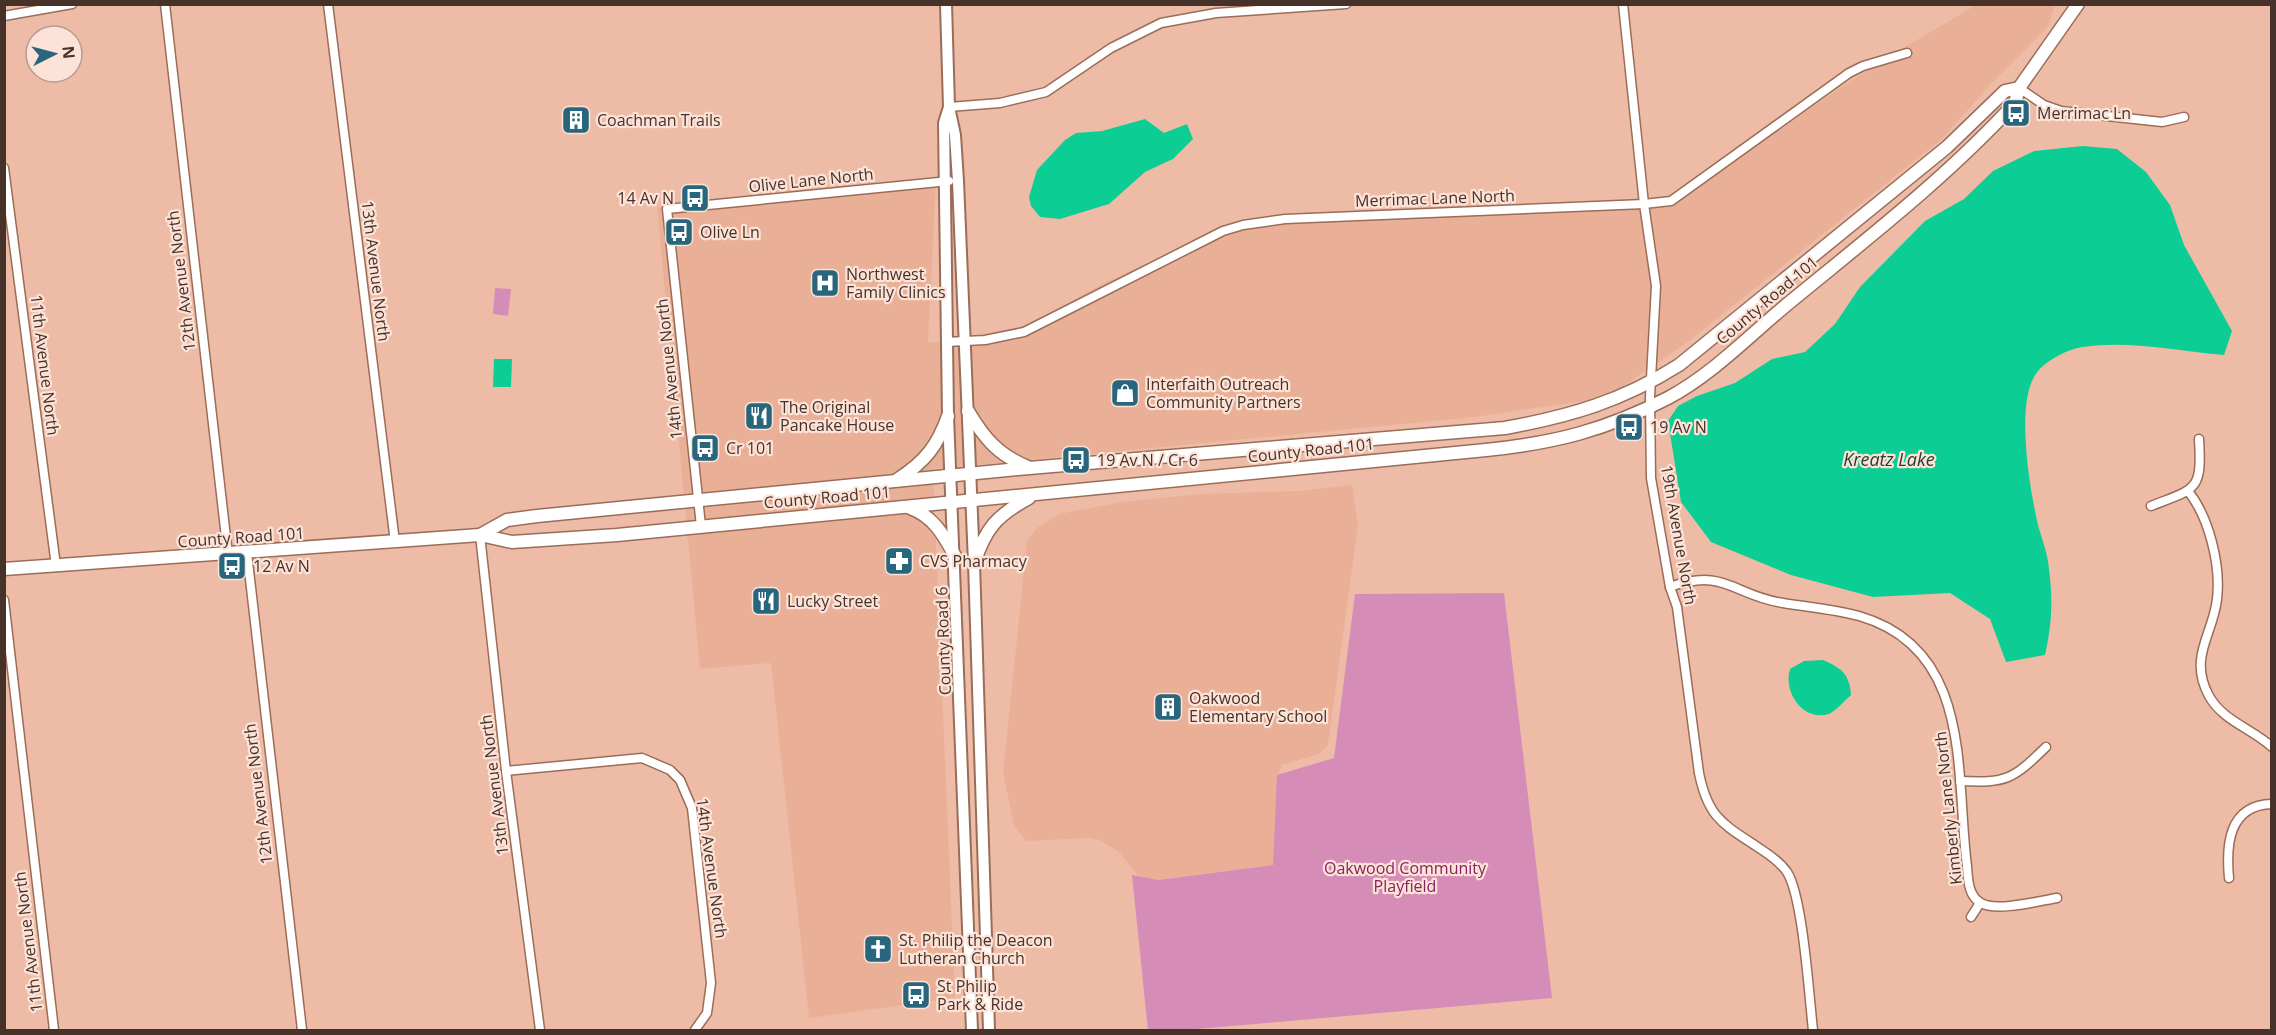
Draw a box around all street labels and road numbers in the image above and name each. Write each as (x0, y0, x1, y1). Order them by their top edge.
street label: Olive Lane North (747, 162, 875, 198)
street label: Merrimac Lane North (1355, 184, 1515, 212)
street label: 13th Avenue North (356, 199, 396, 343)
street label: 12th Avenue North (161, 209, 201, 353)
street label: County Road 101 (1711, 251, 1823, 349)
street label: 11th Avenue North (25, 293, 65, 437)
street label: 14th Avenue North (651, 297, 687, 441)
street label: County Road 101 (1247, 432, 1375, 468)
street label: 19th Avenue North (1656, 463, 1702, 607)
street label: County Road 101 (763, 481, 891, 513)
street label: County Road 101 (177, 522, 305, 552)
street label: County Road 6 (930, 586, 956, 696)
street label: 13th Avenue North (474, 713, 514, 857)
street label: 12th Avenue North (238, 722, 278, 866)
street label: Kimberly Lane North (1929, 730, 1967, 886)
street label: 14th Avenue North (691, 796, 733, 940)
street label: 11th Avenue North (8, 870, 48, 1014)

